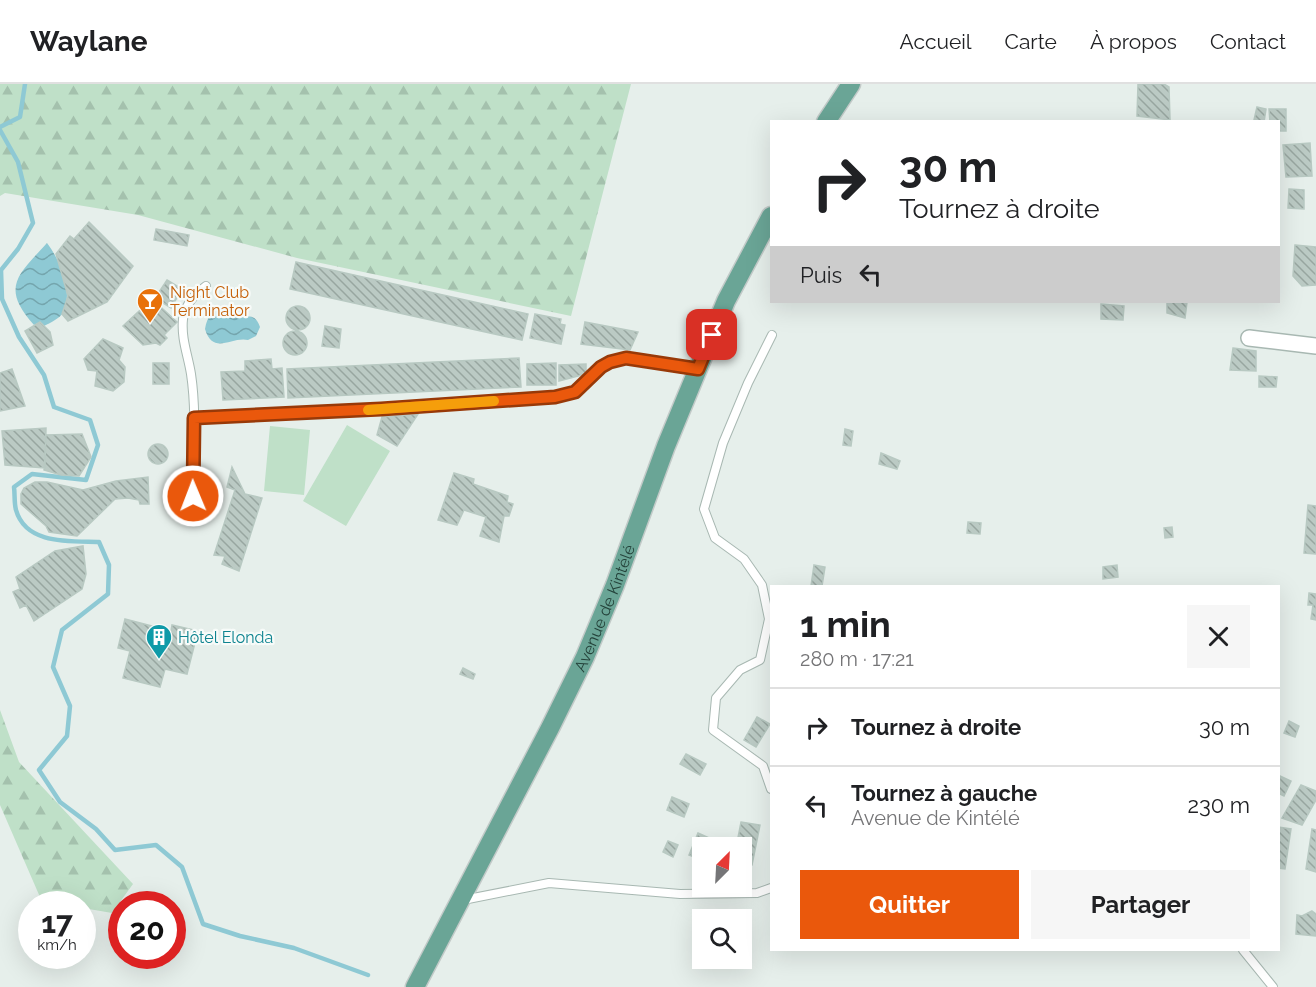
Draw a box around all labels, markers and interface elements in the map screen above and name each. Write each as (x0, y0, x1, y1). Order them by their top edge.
text: Waylane (30, 25, 147, 58)
text: Accueil (900, 29, 972, 54)
text: Carte (1005, 29, 1057, 54)
text: À propos (1090, 29, 1177, 54)
text: Contact (1210, 29, 1286, 54)
text: 30 m (899, 143, 997, 192)
icon: right (800, 144, 878, 222)
text: Tournez à droite (899, 193, 1100, 224)
icon: left (854, 258, 887, 291)
text: Puis (800, 262, 842, 288)
place label: Night Club Terminator (170, 283, 250, 320)
bar icon: Night Club Terminator (135, 286, 165, 324)
pin (686, 309, 737, 360)
icon: arrive (695, 318, 728, 351)
position arrow (161, 464, 225, 528)
street label: Avenue de Kintélé (570, 542, 639, 675)
text: 1 min (800, 603, 891, 645)
button: close (1187, 605, 1250, 668)
building icon: Hôtel Elonda (144, 622, 174, 660)
place label: Hôtel Elonda (178, 628, 273, 647)
text: 280 m · 17:21 (800, 647, 914, 671)
icon: right (800, 711, 833, 744)
text: Tournez à droite (851, 714, 1021, 740)
text: 30 m (1199, 714, 1250, 740)
text: Tournez à gauche (851, 780, 1037, 806)
icon: left (800, 789, 833, 822)
text: 230 m (1187, 792, 1250, 818)
text: Avenue de Kintélé (851, 806, 1020, 830)
north arrow (692, 837, 752, 897)
map controls (692, 837, 752, 969)
button: Quitter (800, 870, 1019, 939)
button: Partager (1031, 870, 1250, 939)
speed limit sign: 20 (108, 891, 186, 969)
text: 17 (41, 905, 73, 940)
button: search (692, 909, 752, 969)
text: km/h (37, 936, 77, 954)

